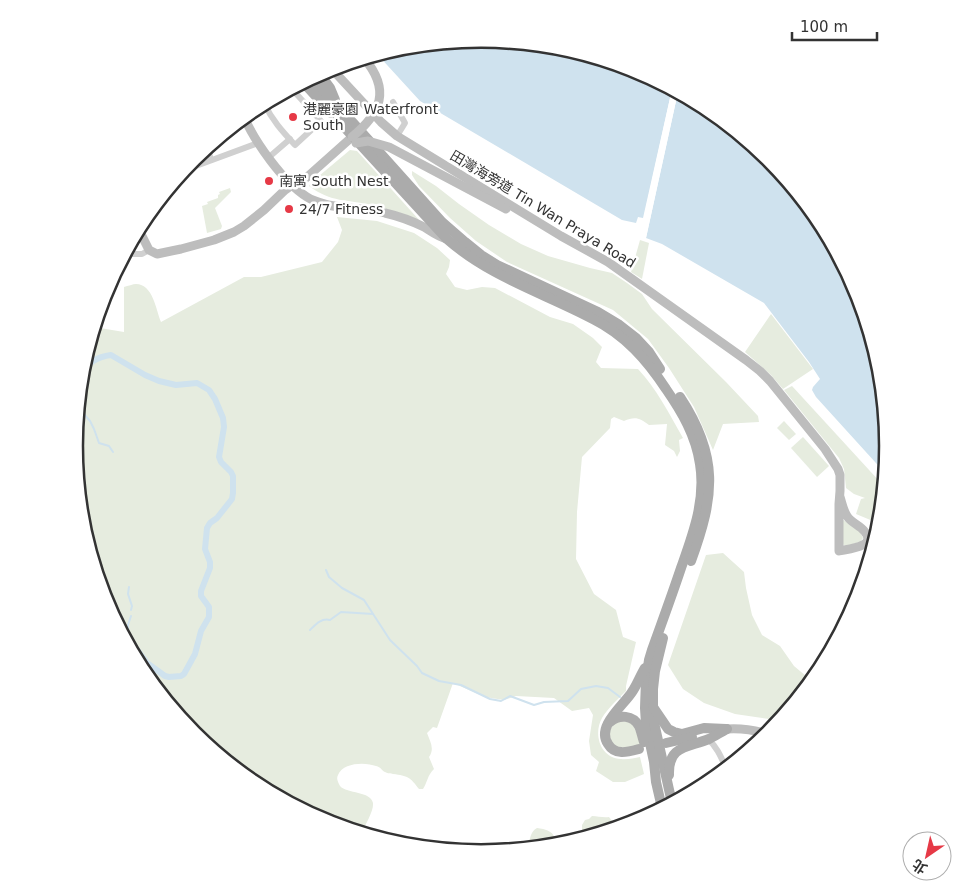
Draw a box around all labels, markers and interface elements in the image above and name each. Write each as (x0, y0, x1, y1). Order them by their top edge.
scale bar (792, 10, 877, 42)
text: 100 m (800, 18, 848, 36)
place label: 港麗豪園 Waterfront South (303, 101, 439, 133)
marker: 港麗豪園 Waterfront South (287, 111, 299, 123)
street label: 田灣海旁道 Tin Wan Praya Road (447, 147, 639, 271)
place label: 南寓 South Nest (279, 173, 389, 189)
marker: 南寓 South Nest (263, 175, 275, 187)
place label: 24/7 Fitness (299, 201, 383, 217)
marker: 24/7 Fitness (283, 203, 295, 215)
north arrow (902, 831, 952, 881)
text: 北 (909, 856, 930, 877)

